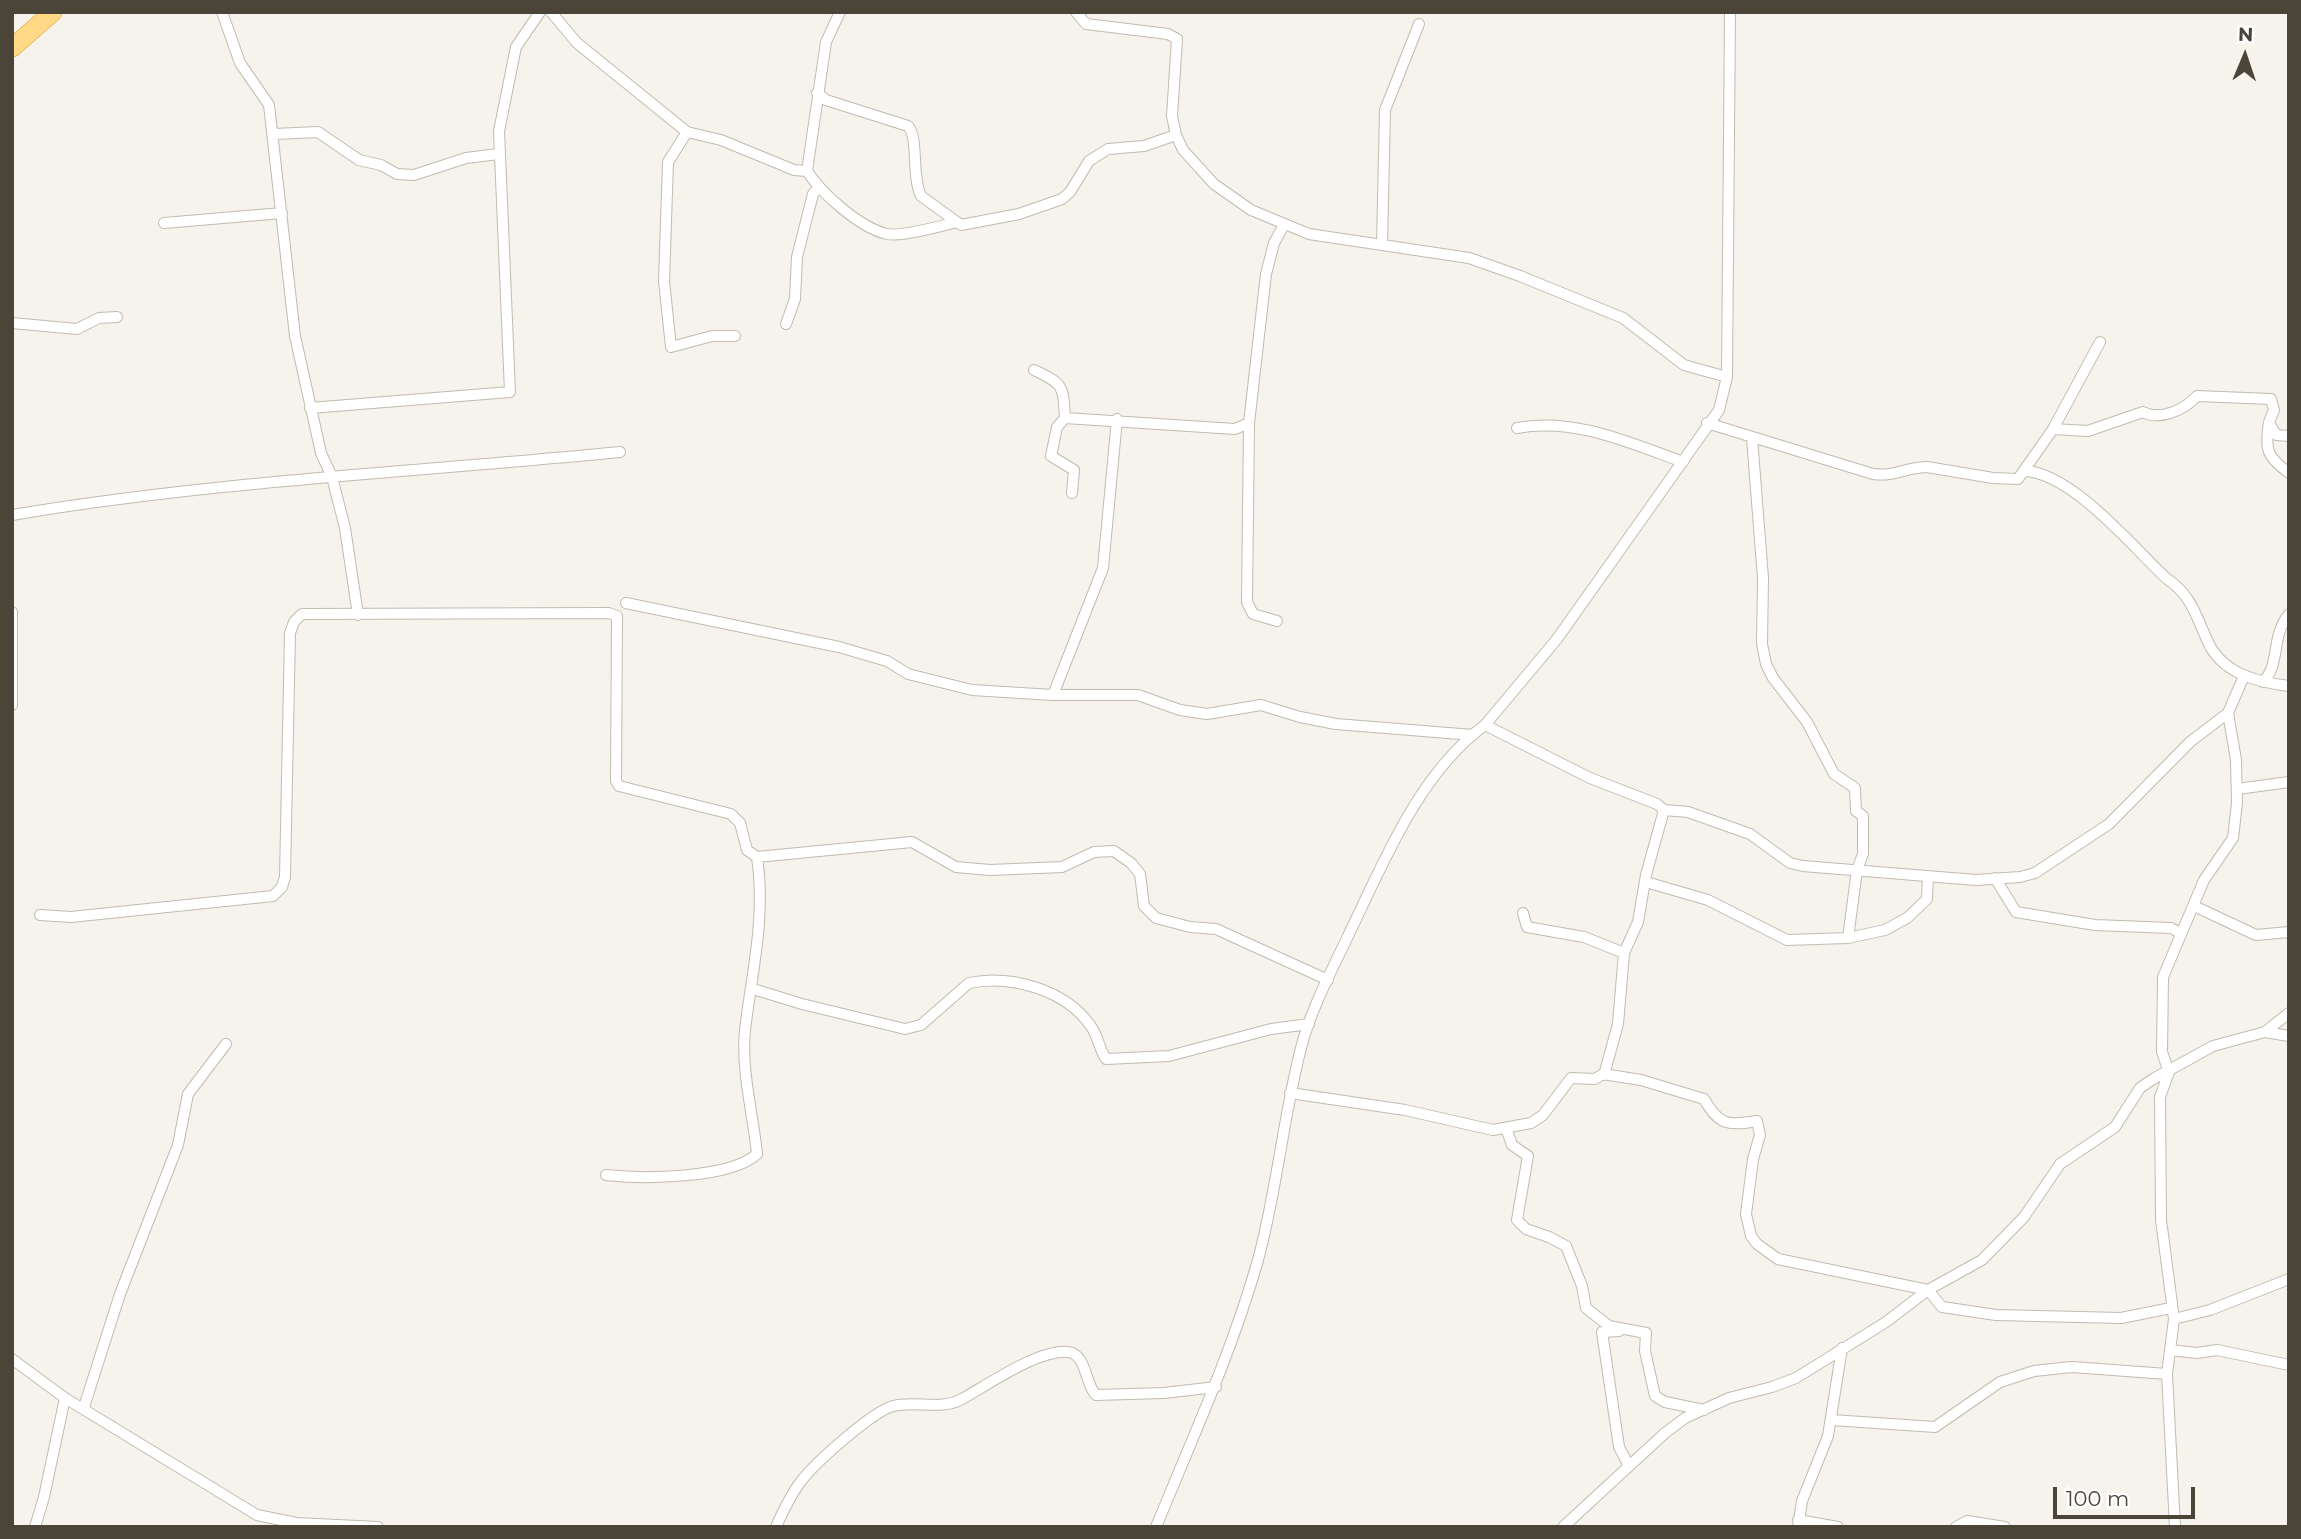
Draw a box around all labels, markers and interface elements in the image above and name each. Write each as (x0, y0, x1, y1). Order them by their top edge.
north arrow (2210, 21, 2280, 91)
text: N (2238, 23, 2254, 46)
scale bar (2056, 1472, 2198, 1516)
text: 100 m (2066, 1486, 2129, 1511)

